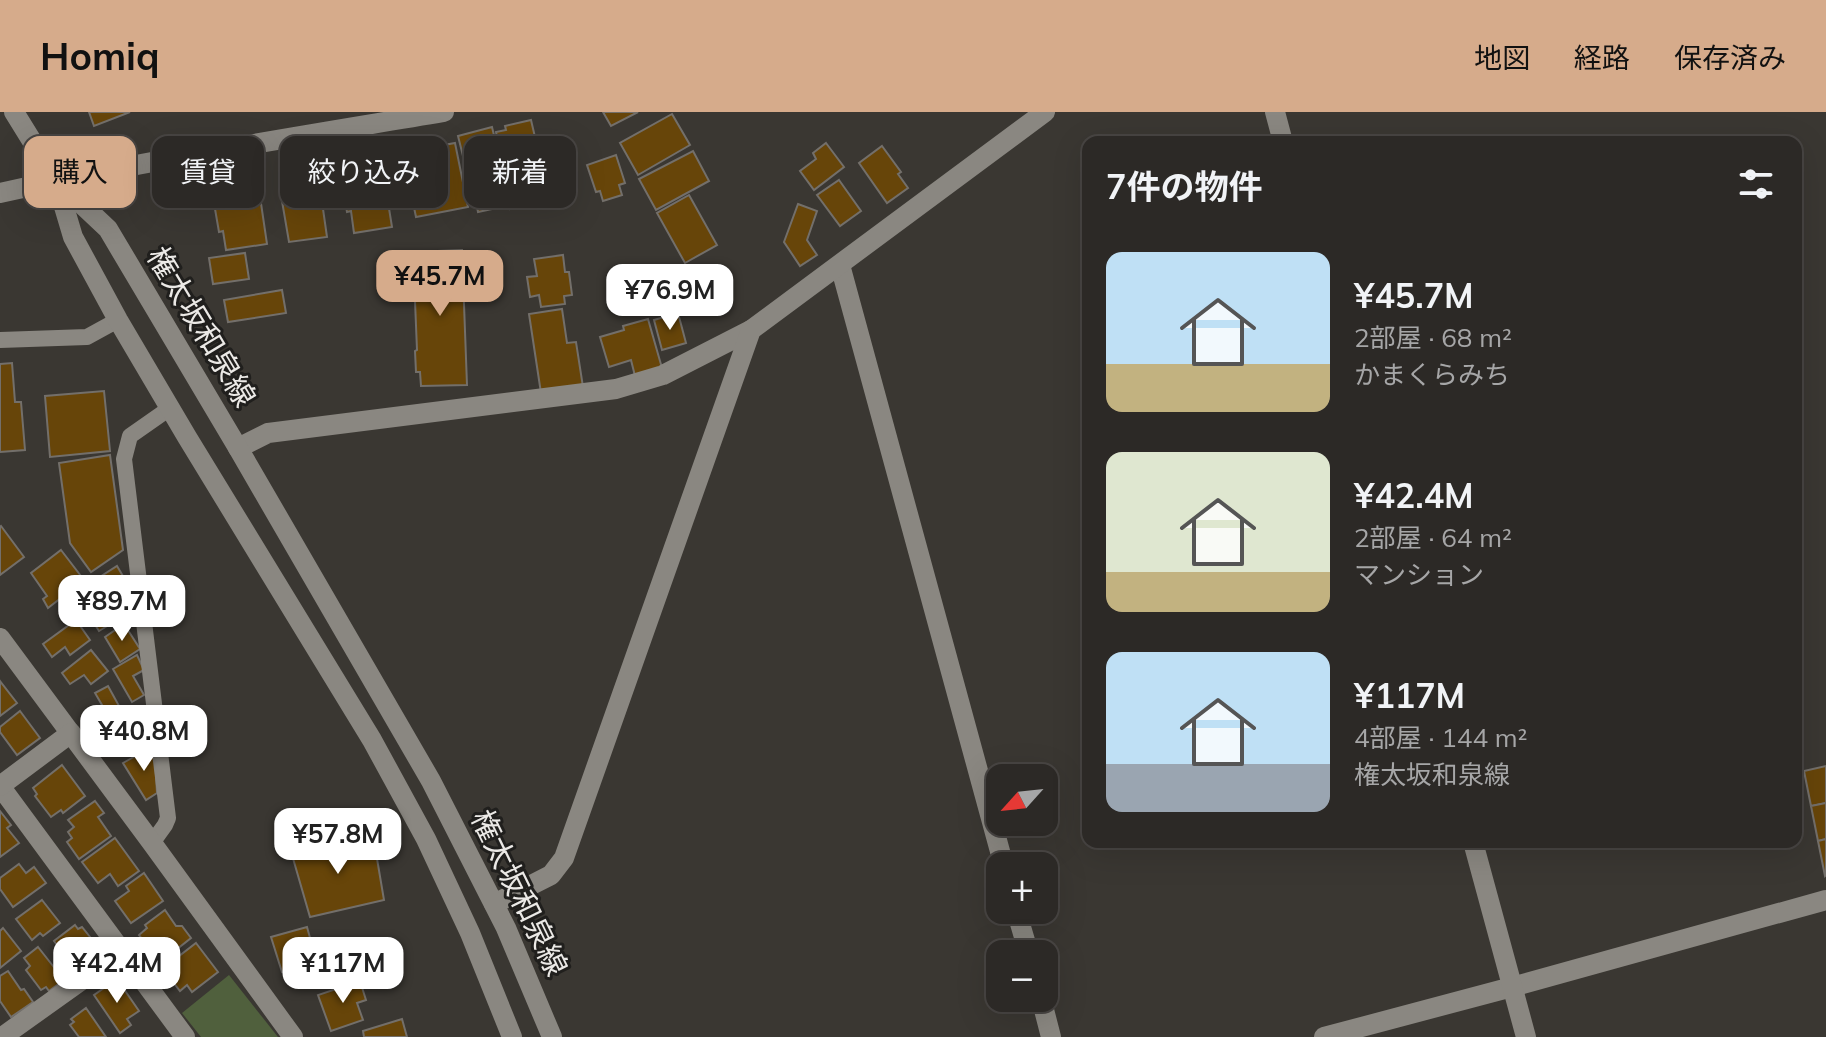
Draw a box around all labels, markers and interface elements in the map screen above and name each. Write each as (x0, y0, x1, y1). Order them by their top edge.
text: Homiq (40, 32, 160, 80)
text: 地図 (1474, 40, 1530, 75)
text: 経路 (1574, 40, 1630, 75)
text: 保存済み (1674, 40, 1786, 75)
chip: 購入 (24, 136, 136, 208)
chip: 賃貸 (152, 136, 264, 208)
chip: 絞り込み (280, 136, 448, 208)
chip: 新着 (464, 136, 576, 208)
icon: filters (1734, 162, 1778, 206)
text: 7件の物件 (1106, 165, 1262, 208)
street label: 権太坂和泉線 (139, 240, 264, 413)
pin: ¥45.7M (375, 250, 505, 318)
text: ¥45.7M (394, 259, 486, 292)
pin: ¥76.9M (605, 264, 735, 332)
text: ¥76.9M (624, 273, 716, 306)
text: ¥45.7M (1354, 274, 1474, 317)
icon: home (1170, 284, 1266, 380)
text: 2部屋 · 68 m² (1354, 321, 1512, 354)
text: かまくらみち (1354, 358, 1510, 391)
text: ¥42.4M (1354, 474, 1474, 517)
icon: home (1170, 484, 1266, 580)
text: 2部屋 · 64 m² (1354, 521, 1512, 554)
text: マンション (1354, 558, 1484, 591)
pin: ¥89.7M (57, 575, 187, 643)
text: ¥89.7M (76, 584, 168, 617)
text: ¥117M (1354, 674, 1465, 717)
icon: home (1170, 684, 1266, 780)
pin: ¥40.8M (79, 705, 209, 773)
text: ¥40.8M (98, 714, 190, 747)
text: 4部屋 · 144 m² (1354, 721, 1527, 754)
text: 権太坂和泉線 (1354, 758, 1510, 791)
north arrow (986, 764, 1058, 836)
map controls (986, 764, 1058, 1012)
street label: 権太坂和泉線 (463, 803, 576, 982)
pin: ¥57.8M (273, 808, 403, 876)
text: ¥57.8M (292, 817, 384, 850)
button: + (986, 852, 1058, 924)
pin: ¥42.4M (52, 937, 182, 1005)
pin: ¥117M (287, 937, 399, 1005)
button: − (986, 940, 1058, 1012)
text: ¥42.4M (71, 946, 163, 979)
text: ¥117M (300, 946, 386, 979)

